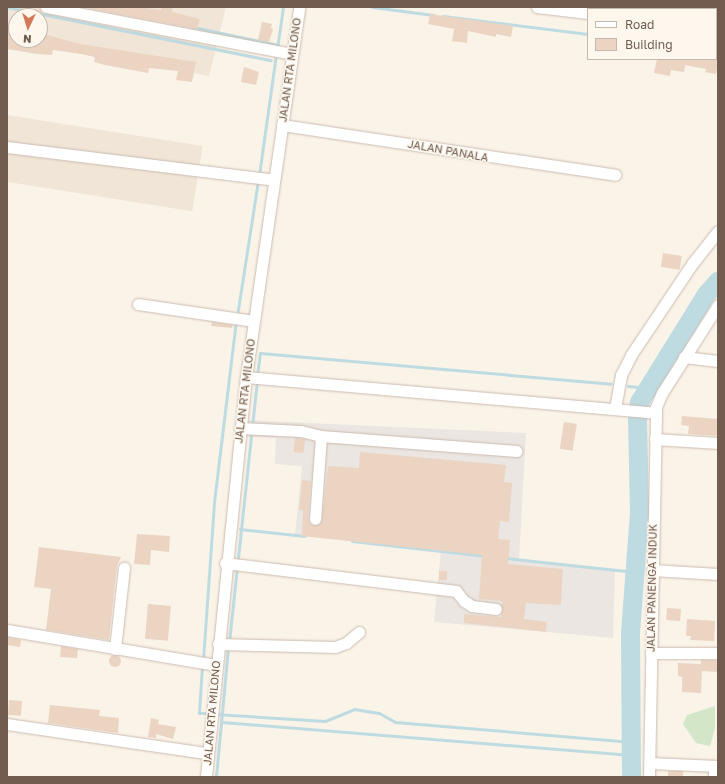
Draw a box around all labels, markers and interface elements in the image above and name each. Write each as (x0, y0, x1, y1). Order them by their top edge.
north arrow (8, 8, 48, 48)
legend (587, 8, 717, 60)
street label: JALAN RTA MILONO (276, 17, 304, 123)
text: Road (625, 17, 654, 32)
text: N (23, 33, 32, 46)
text: Building (625, 37, 673, 52)
street label: JALAN PANALA (407, 137, 489, 165)
street label: JALAN RTA MILONO (232, 338, 258, 444)
street label: JALAN PANENGA INDUK (644, 524, 660, 652)
street label: JALAN RTA MILONO (201, 660, 223, 766)

